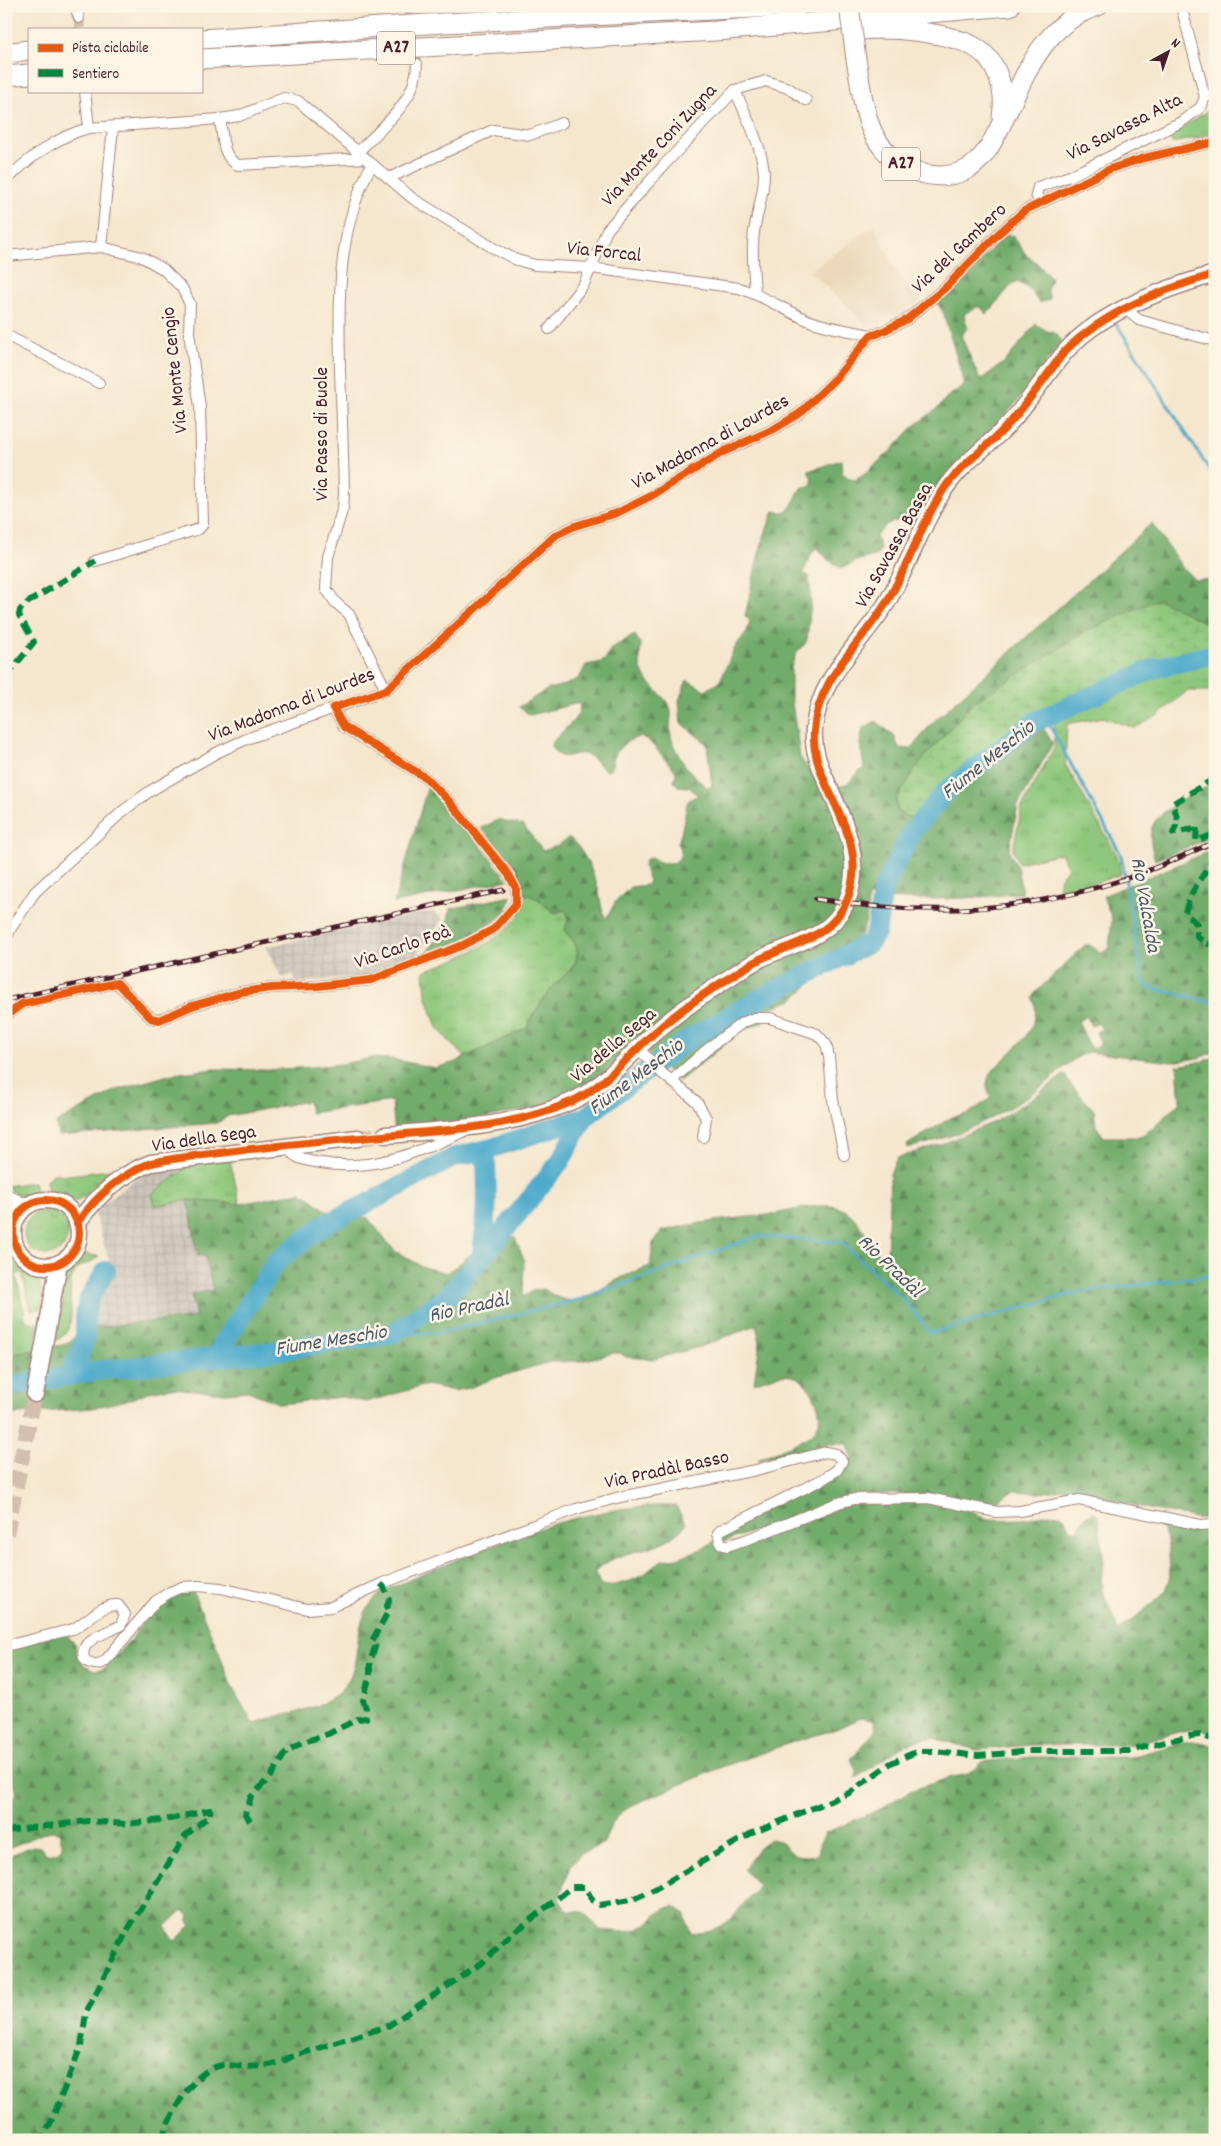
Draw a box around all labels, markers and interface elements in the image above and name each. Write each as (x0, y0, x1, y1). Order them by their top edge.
legend (28, 28, 202, 92)
north arrow (1144, 28, 1194, 78)
road number: A27 (377, 32, 415, 64)
text: N (1166, 34, 1184, 54)
text: Pista ciclabile (72, 38, 149, 60)
text: Sentiero (72, 64, 120, 86)
street label: Via Monte Coni Zugna (596, 78, 725, 214)
street label: Via Savassa Alta (1062, 87, 1188, 169)
road number: A27 (882, 147, 920, 180)
street label: Via del Gambero (906, 197, 1014, 301)
street label: Via Forcal (565, 235, 643, 271)
street label: Via Monte Cengio (155, 305, 197, 435)
street label: Via Passo di Buole (309, 367, 337, 501)
street label: Via Madonna di Lourdes (627, 388, 795, 498)
street label: Via Savassa Bassa (849, 478, 941, 614)
street label: Via Madonna di Lourdes (205, 661, 379, 751)
water label: Fiume Meschio (936, 713, 1043, 808)
water label: Rio Valcalda (1121, 855, 1167, 956)
street label: Via Carlo Foà (351, 918, 455, 978)
street label: Via della Sega (565, 1001, 664, 1090)
water label: Fiume Meschio (583, 1031, 692, 1124)
street label: Via della Sega (150, 1119, 258, 1161)
water label: Rio Pradàl (850, 1228, 930, 1307)
water label: Rio Pradàl (426, 1286, 514, 1332)
water label: Fiume Meschio (273, 1318, 390, 1366)
street label: Via Pradàl Basso (602, 1444, 732, 1498)

